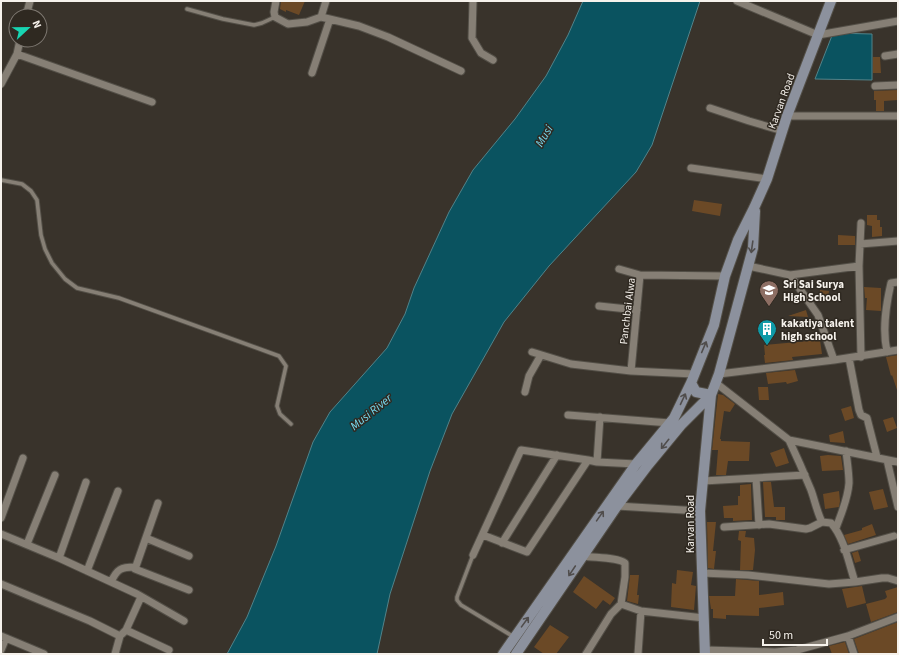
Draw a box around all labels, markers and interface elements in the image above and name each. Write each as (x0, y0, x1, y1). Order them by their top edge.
north arrow (8, 8, 48, 48)
text: N (28, 18, 45, 31)
street label: Karvan Road (764, 71, 798, 131)
water label: Musi (531, 122, 557, 150)
one-way arrow (748, 240, 756, 253)
street label: Panchbai Alwa (616, 277, 639, 345)
place label: Sri Sai Surya High School (783, 277, 844, 305)
school or university icon: Sri Sai Surya High School (758, 279, 780, 307)
place label: kakatiya talent high school (781, 316, 855, 344)
building icon: kakatiya talent high school (756, 318, 778, 346)
one-way arrow (701, 341, 708, 353)
water label: Musi River (347, 390, 397, 435)
one-way arrow (680, 393, 687, 405)
one-way arrow (661, 438, 670, 449)
street label: Karvan Road (683, 495, 698, 553)
one-way arrow (596, 510, 604, 521)
one-way arrow (568, 566, 577, 577)
one-way arrow (521, 617, 530, 628)
scale bar (763, 621, 827, 647)
text: 50 m (769, 627, 793, 644)

